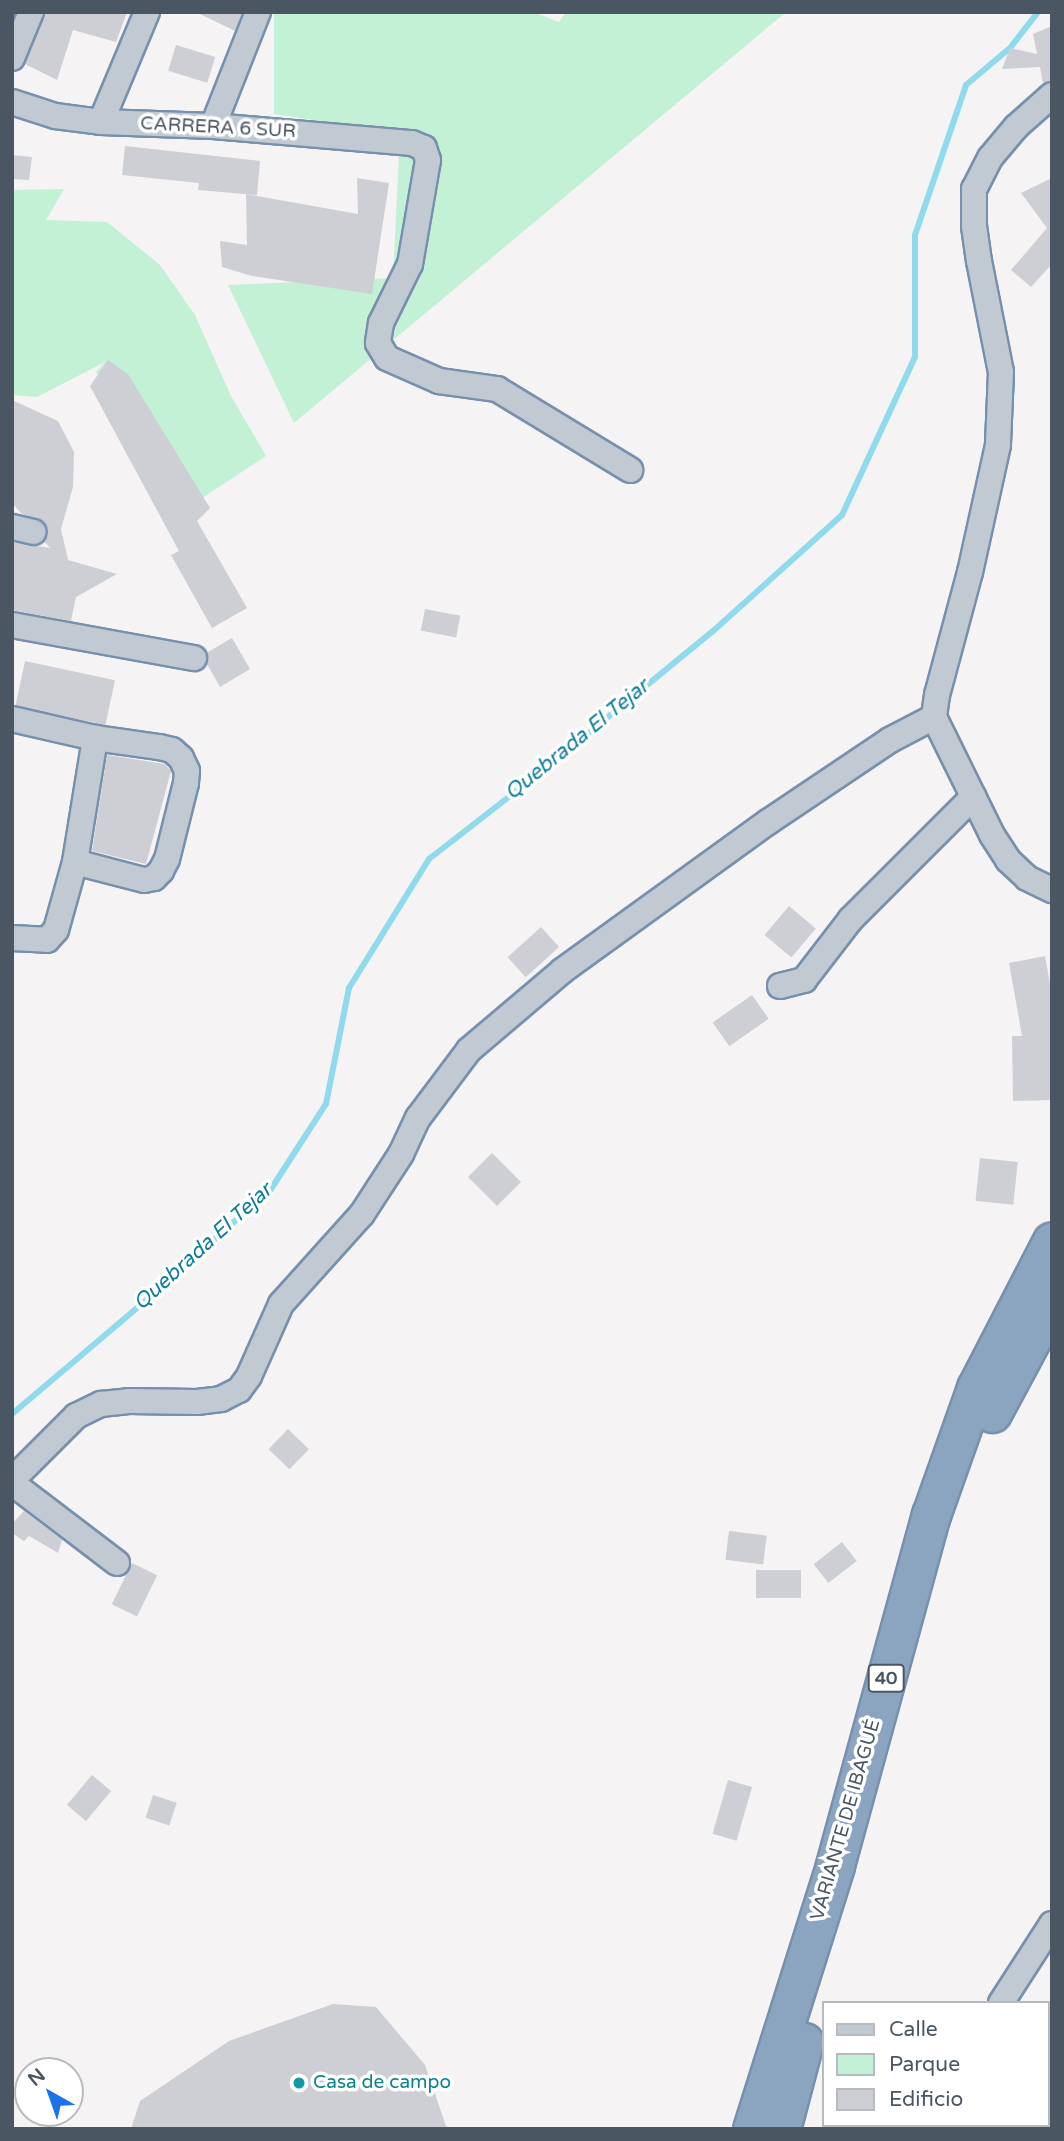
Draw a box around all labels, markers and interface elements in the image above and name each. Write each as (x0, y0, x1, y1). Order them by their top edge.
street label: CARRERA 6 SUR (140, 113, 296, 143)
water label: Quebrada El Tejar (500, 674, 654, 806)
water label: Quebrada El Tejar (129, 1178, 277, 1316)
road number: 40 (867, 1664, 905, 1693)
street label: VARIANTE DE IBAGUÉ (806, 1717, 886, 1923)
legend (822, 2001, 1050, 2127)
text: Calle (889, 2017, 938, 2042)
text: Parque (889, 2052, 960, 2077)
north arrow (14, 2057, 84, 2127)
text: N (24, 2064, 50, 2091)
place label: Casa de campo (313, 2072, 451, 2094)
marker: Casa de campo (291, 2075, 307, 2091)
text: Edificio (889, 2087, 963, 2112)

